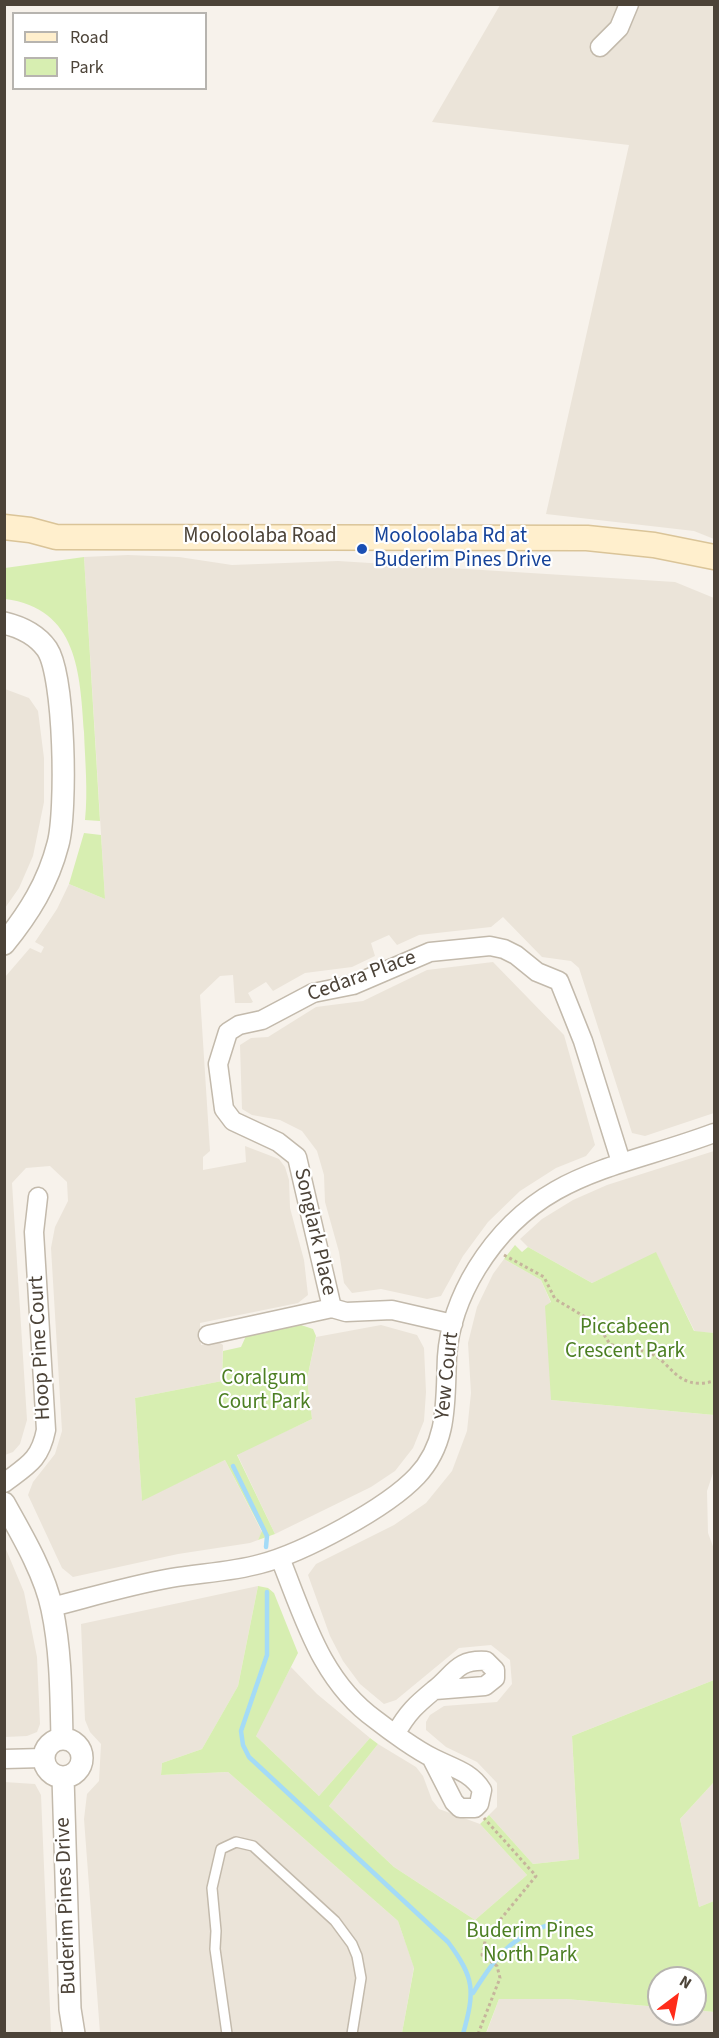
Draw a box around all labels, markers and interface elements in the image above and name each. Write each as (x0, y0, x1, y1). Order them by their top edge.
legend (12, 12, 207, 90)
text: Road (70, 25, 109, 50)
text: Park (70, 55, 104, 80)
street label: Mooloolaba Road (183, 524, 337, 550)
place label: Mooloolaba Rd at Buderim Pines Drive (374, 524, 551, 574)
marker: Mooloolaba Rd at Buderim Pines Drive (355, 542, 369, 556)
street label: Cedara Place (304, 946, 420, 1008)
street label: Songlark Place (287, 1166, 341, 1298)
street label: Hoop Pine Court (25, 1275, 57, 1421)
park label: Piccabeen Crescent Park (565, 1315, 685, 1365)
street label: Yew Court (431, 1331, 465, 1421)
park label: Coralgum Court Park (218, 1366, 310, 1416)
street label: Buderim Pines Drive (51, 1817, 83, 1995)
park label: Buderim Pines North Park (466, 1919, 594, 1969)
north arrow (647, 1966, 707, 2026)
text: N (675, 1970, 696, 1995)

